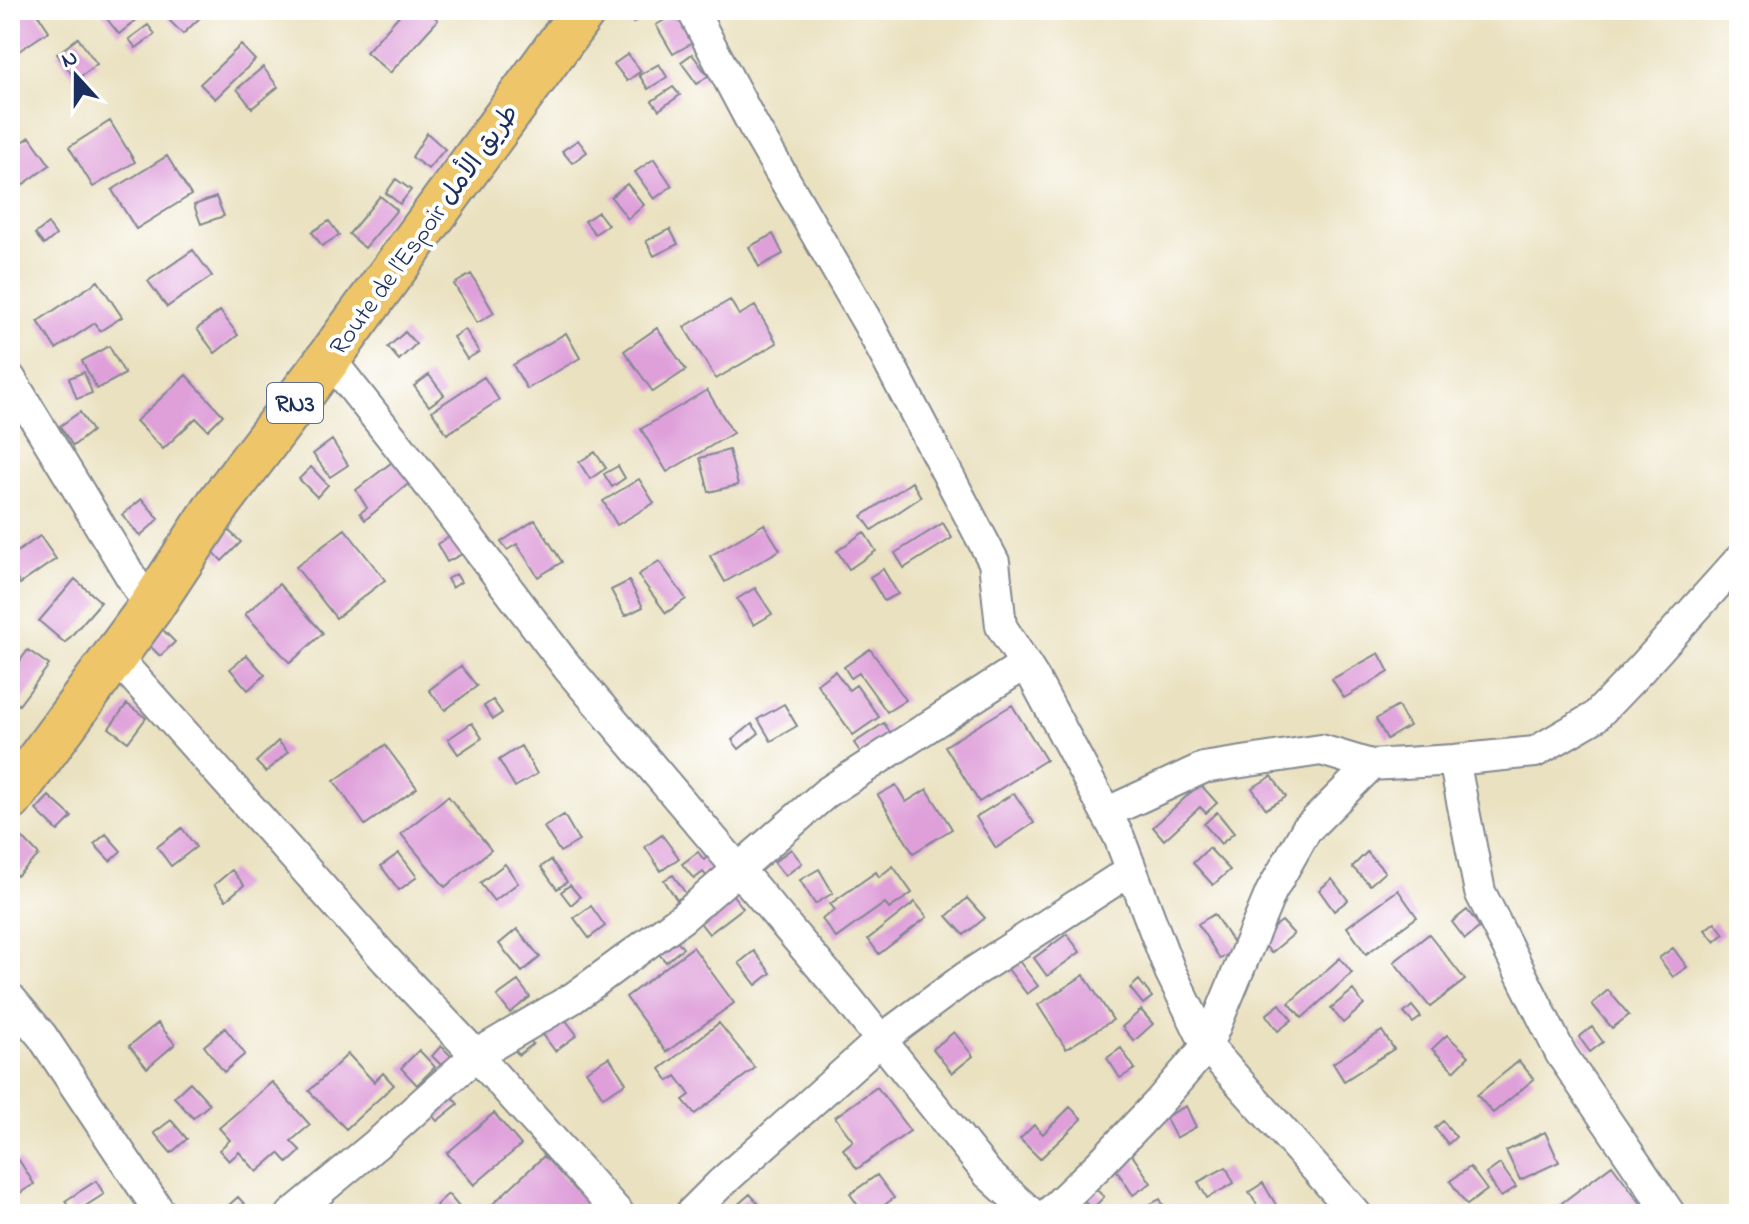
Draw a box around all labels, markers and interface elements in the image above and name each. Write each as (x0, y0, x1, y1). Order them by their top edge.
north arrow (36, 36, 116, 116)
text: N (57, 43, 83, 78)
street label: Route de l’Espoir طريق الأمل (320, 96, 530, 364)
road number: RN3 (267, 383, 323, 423)

